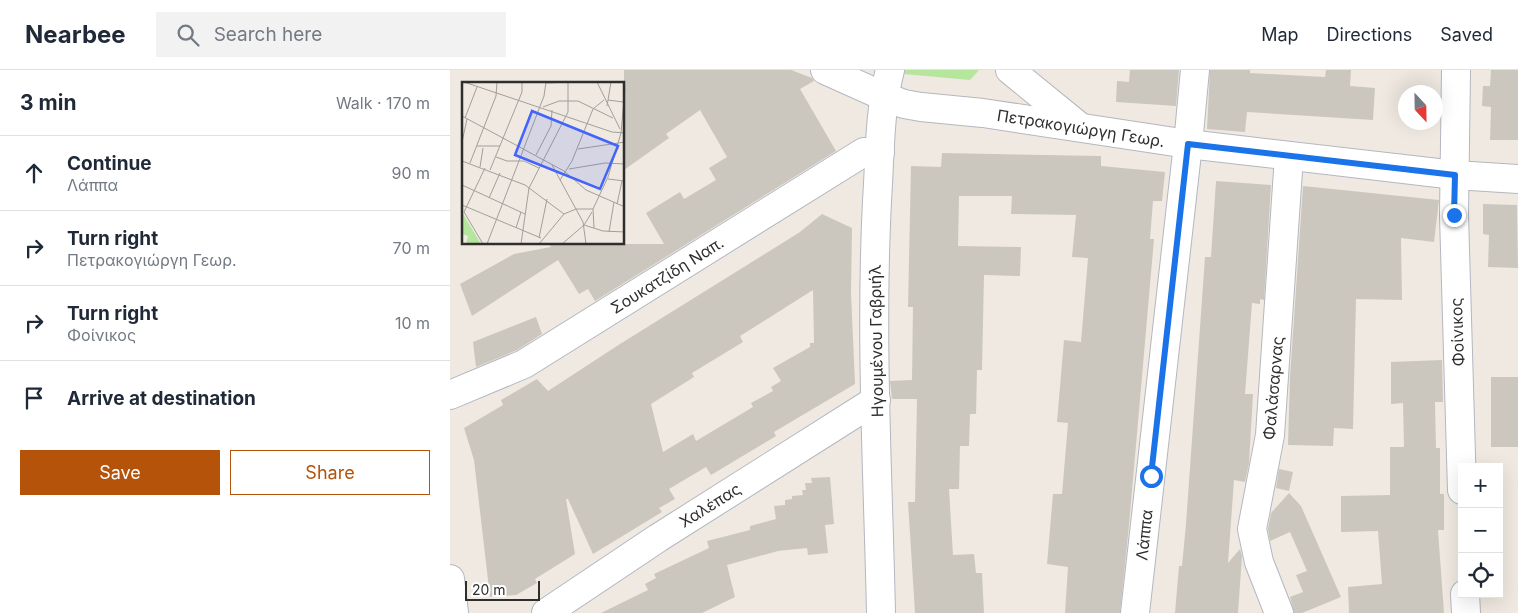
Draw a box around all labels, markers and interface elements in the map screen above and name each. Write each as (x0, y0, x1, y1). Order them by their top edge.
search box (156, 12, 506, 57)
text: Nearbee (25, 20, 126, 49)
icon: search (174, 21, 202, 49)
text: Search here (214, 23, 322, 46)
text: Map (1261, 24, 1299, 45)
text: Directions (1327, 24, 1412, 45)
text: Saved (1440, 24, 1493, 45)
inset map (462, 82, 625, 245)
north arrow (1398, 85, 1443, 130)
text: 3 min (20, 90, 76, 115)
text: Walk · 170 m (336, 93, 430, 113)
street label: Πετρακογιώργη Γεωρ. (996, 105, 1166, 151)
text: Continue (67, 152, 152, 175)
icon: ahead (20, 159, 48, 187)
text: 90 m (391, 163, 430, 183)
text: Λάππα (67, 175, 118, 195)
route end (1443, 204, 1466, 227)
text: Turn right (67, 227, 158, 250)
street label: Σουκατζίδη Ναπ. (607, 232, 727, 318)
icon: right (20, 234, 48, 262)
text: 70 m (393, 238, 430, 258)
text: Πετρακογιώργη Γεωρ. (67, 250, 237, 270)
street label: Ηγουμένου Γαβριήλ (865, 264, 887, 417)
street label: Φοίνικος (1446, 297, 1468, 367)
text: Turn right (67, 302, 158, 325)
icon: right (20, 309, 48, 337)
text: 10 m (395, 313, 430, 333)
text: Φοίνικος (67, 325, 136, 345)
street label: Φαλάσαρνας (1258, 335, 1288, 441)
icon: arrive (20, 384, 48, 412)
text: Arrive at destination (67, 387, 256, 410)
button: Save (20, 450, 220, 495)
button: Share (230, 450, 430, 495)
map controls (1458, 463, 1503, 598)
button: + (1458, 463, 1503, 508)
route start (1140, 465, 1163, 488)
street label: Χαλέπας (676, 478, 744, 532)
button: − (1458, 508, 1503, 553)
street label: Λάππα (1131, 509, 1157, 561)
button: locate (1458, 553, 1503, 598)
scale bar (465, 578, 540, 601)
text: 20 m (472, 581, 506, 598)

